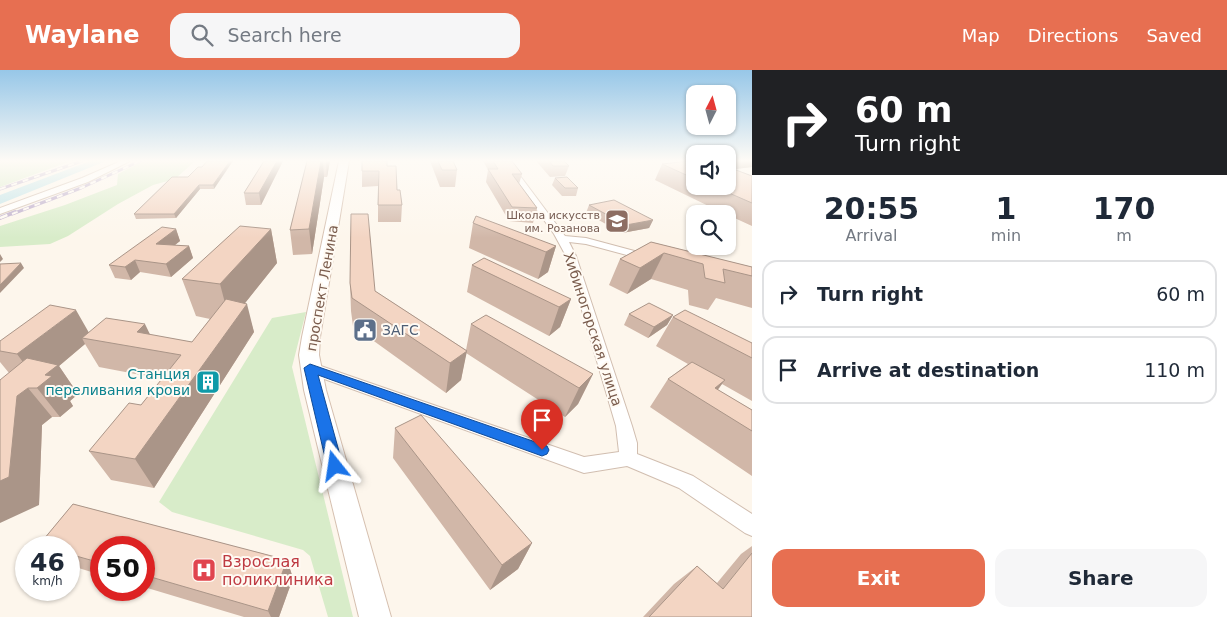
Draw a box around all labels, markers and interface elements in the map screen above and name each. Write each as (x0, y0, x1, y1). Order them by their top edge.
search box (170, 13, 520, 58)
text: Waylane (25, 21, 140, 49)
icon: search (188, 21, 216, 49)
text: Search here (228, 24, 342, 46)
text: Map (962, 25, 1000, 46)
text: Directions (1028, 25, 1118, 46)
text: Saved (1146, 25, 1202, 46)
north arrow (686, 85, 736, 135)
map controls (686, 85, 736, 255)
icon: right (772, 90, 837, 155)
text: 60 m (855, 90, 952, 130)
text: Turn right (855, 131, 960, 156)
button: sound (686, 145, 736, 195)
text: 20:55 (824, 191, 919, 226)
text: 1 (995, 191, 1016, 226)
text: 170 (1093, 191, 1155, 226)
button: search (686, 205, 736, 255)
school or university icon: Школа искусств им. Розанова (604, 208, 630, 234)
place label: Школа искусств им. Розанова (506, 209, 600, 235)
street label: проспект Ленина (303, 223, 341, 353)
text: Arrival (845, 226, 897, 245)
text: min (991, 226, 1021, 245)
text: m (1116, 226, 1132, 245)
street label: Хибиногорская улица (561, 250, 625, 408)
icon: right (774, 280, 802, 308)
text: Turn right (817, 283, 923, 305)
text: 60 m (1156, 283, 1205, 305)
public building icon: ЗАГС (352, 317, 378, 343)
place label: ЗАГС (382, 322, 419, 338)
icon: arrive (774, 356, 802, 384)
text: Arrive at destination (817, 359, 1039, 381)
text: 110 m (1144, 359, 1205, 381)
place label: Станция переливания крови (45, 366, 190, 398)
building icon: Станция переливания крови (195, 369, 221, 395)
pin (521, 399, 563, 450)
icon: arrive (528, 406, 556, 434)
position arrow (308, 439, 360, 491)
speed limit sign: 50 (90, 536, 155, 601)
text: 46 (30, 548, 65, 577)
button: Exit (772, 549, 985, 607)
button: Share (995, 549, 1207, 607)
place label: Взрослая поликлиника (222, 552, 334, 589)
hospital icon: Взрослая поликлиника (191, 557, 217, 583)
text: km/h (32, 574, 63, 588)

